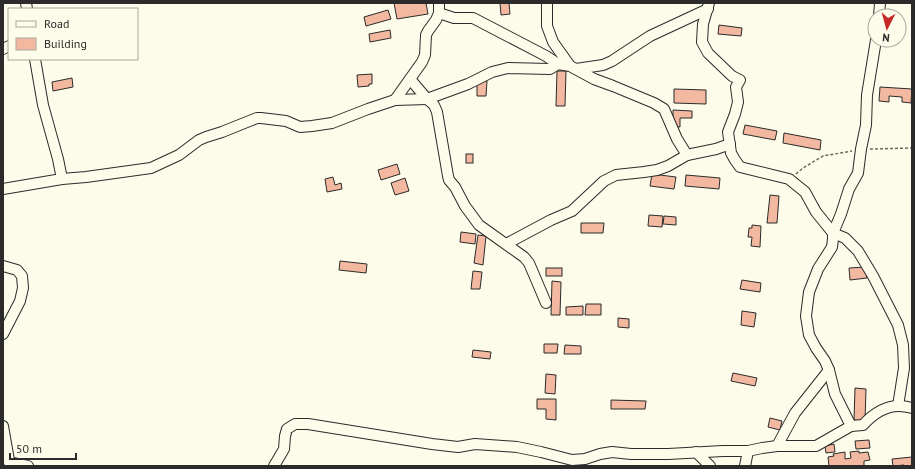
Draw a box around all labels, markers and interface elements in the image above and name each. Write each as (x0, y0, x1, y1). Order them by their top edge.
legend (8, 8, 138, 60)
north arrow (867, 8, 907, 48)
text: Road (44, 16, 69, 31)
text: N (882, 31, 890, 45)
text: Building (44, 36, 87, 51)
scale bar (10, 435, 76, 461)
text: 50 m (16, 441, 42, 456)

